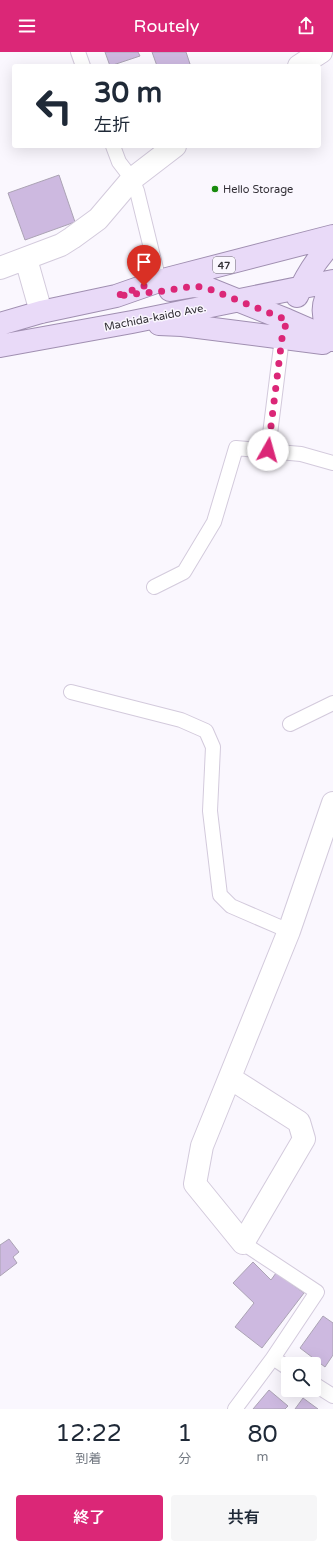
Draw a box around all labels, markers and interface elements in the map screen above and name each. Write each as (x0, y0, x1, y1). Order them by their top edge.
icon: menu (16, 15, 38, 37)
text: Routely (134, 15, 199, 37)
icon: share (295, 15, 317, 37)
text: 30 m (94, 76, 162, 110)
icon: left (28, 80, 80, 132)
text: 左折 (94, 114, 130, 136)
place label: Hello Storage (223, 183, 293, 196)
marker: Hello Storage (210, 184, 220, 194)
pin (127, 245, 161, 286)
icon: arrive (133, 251, 155, 273)
road number: 47 (213, 257, 235, 273)
street label: Machida-kaido Ave. (103, 301, 207, 334)
position arrow (247, 429, 289, 471)
map controls (281, 1357, 321, 1397)
button: search (281, 1357, 321, 1397)
text: 12:22 (55, 1419, 122, 1448)
text: 1 (177, 1419, 192, 1448)
text: 80 (248, 1420, 278, 1449)
text: m (257, 1449, 269, 1465)
text: 到着 (76, 1451, 102, 1467)
text: 分 (178, 1451, 191, 1467)
button: 終了 (16, 1495, 163, 1541)
button: 共有 (171, 1495, 317, 1541)

